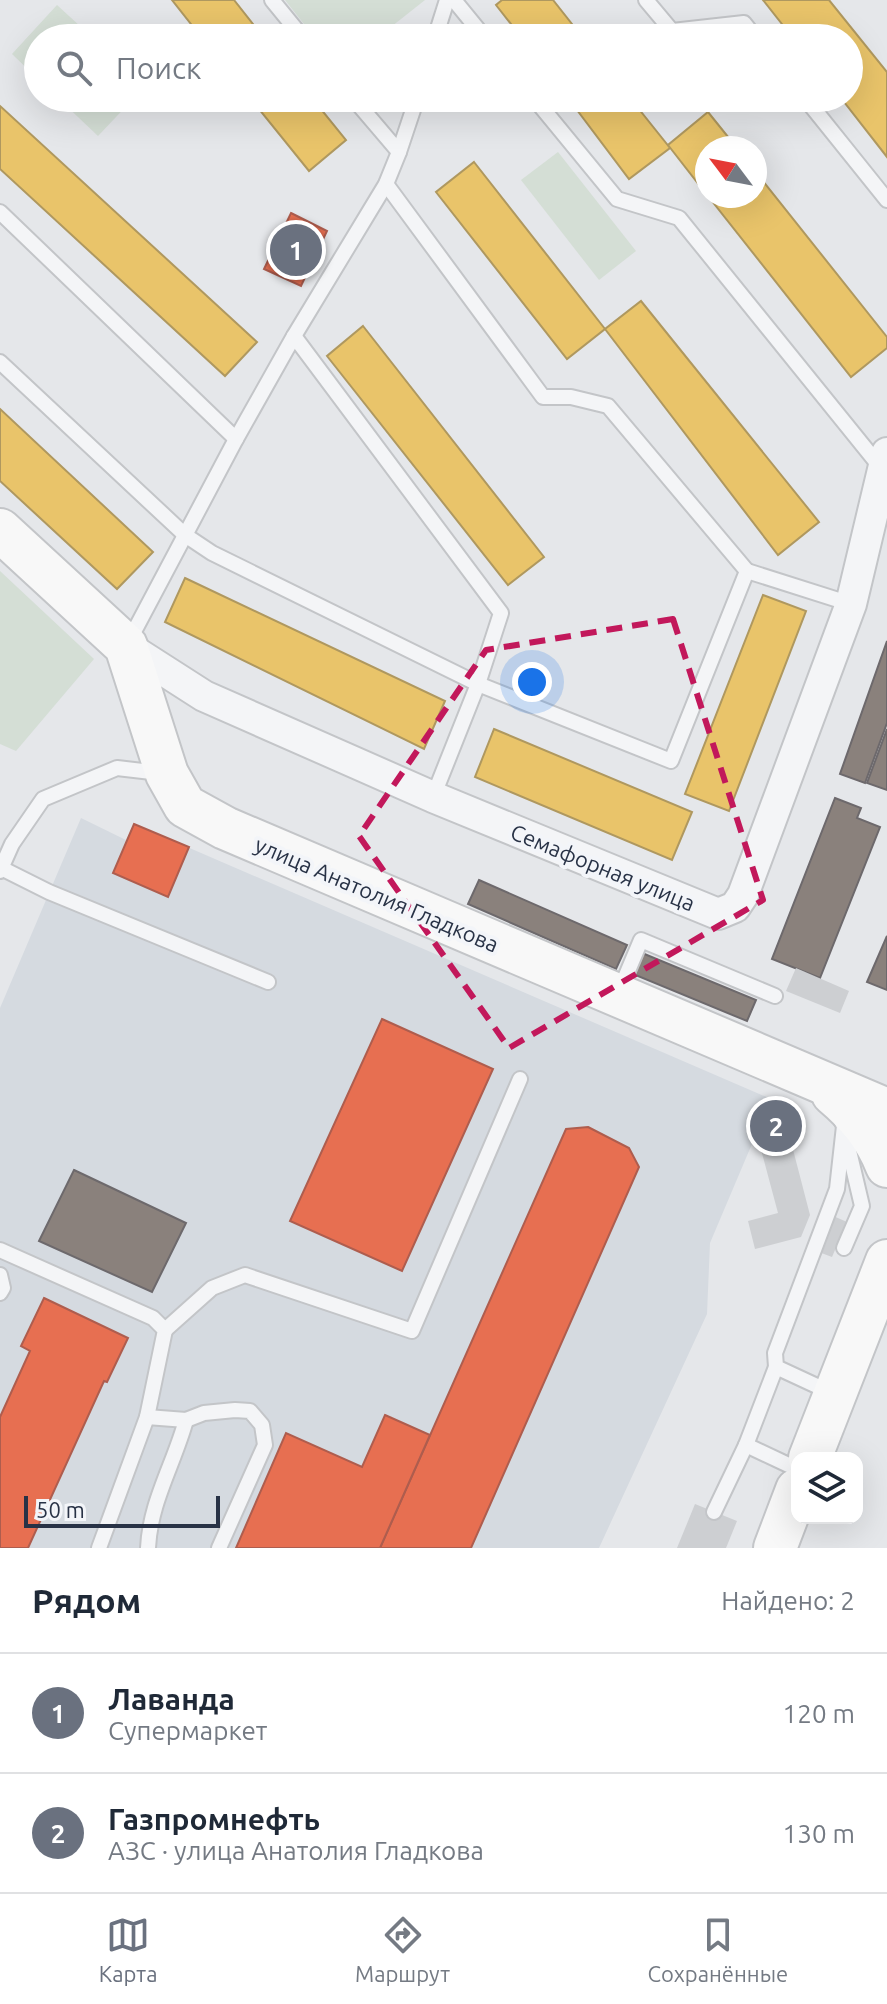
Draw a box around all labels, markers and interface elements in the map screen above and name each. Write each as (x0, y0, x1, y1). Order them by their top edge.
search box (24, 24, 863, 112)
icon: search (52, 46, 96, 90)
text: Поиск (116, 51, 201, 85)
north arrow (695, 136, 767, 208)
pin: 1 (270, 220, 322, 280)
your location (512, 662, 552, 702)
street label: Семафорная улица (507, 819, 699, 915)
street label: улица Анатолия Гладкова (251, 831, 503, 957)
pin: 2 (750, 1096, 802, 1156)
map controls (791, 1452, 863, 1524)
button: layers (791, 1452, 863, 1524)
scale bar (24, 1492, 220, 1528)
text: 50 m (36, 1497, 85, 1522)
text: Рядом (32, 1581, 141, 1619)
text: Найдено: 2 (721, 1586, 855, 1615)
text: Лаванда (108, 1682, 235, 1716)
text: 1 (51, 1699, 65, 1728)
text: 120 m (783, 1699, 855, 1728)
text: Супермаркет (108, 1716, 267, 1745)
text: Газпромнефть (108, 1802, 320, 1836)
text: 2 (51, 1819, 65, 1848)
text: 130 m (783, 1819, 855, 1848)
text: АЗС · улица Анатолия Гладкова (108, 1836, 484, 1865)
tab: Карта (99, 1913, 157, 1986)
tab: Маршрут (355, 1913, 450, 1986)
tab: Сохранённые (648, 1913, 788, 1986)

